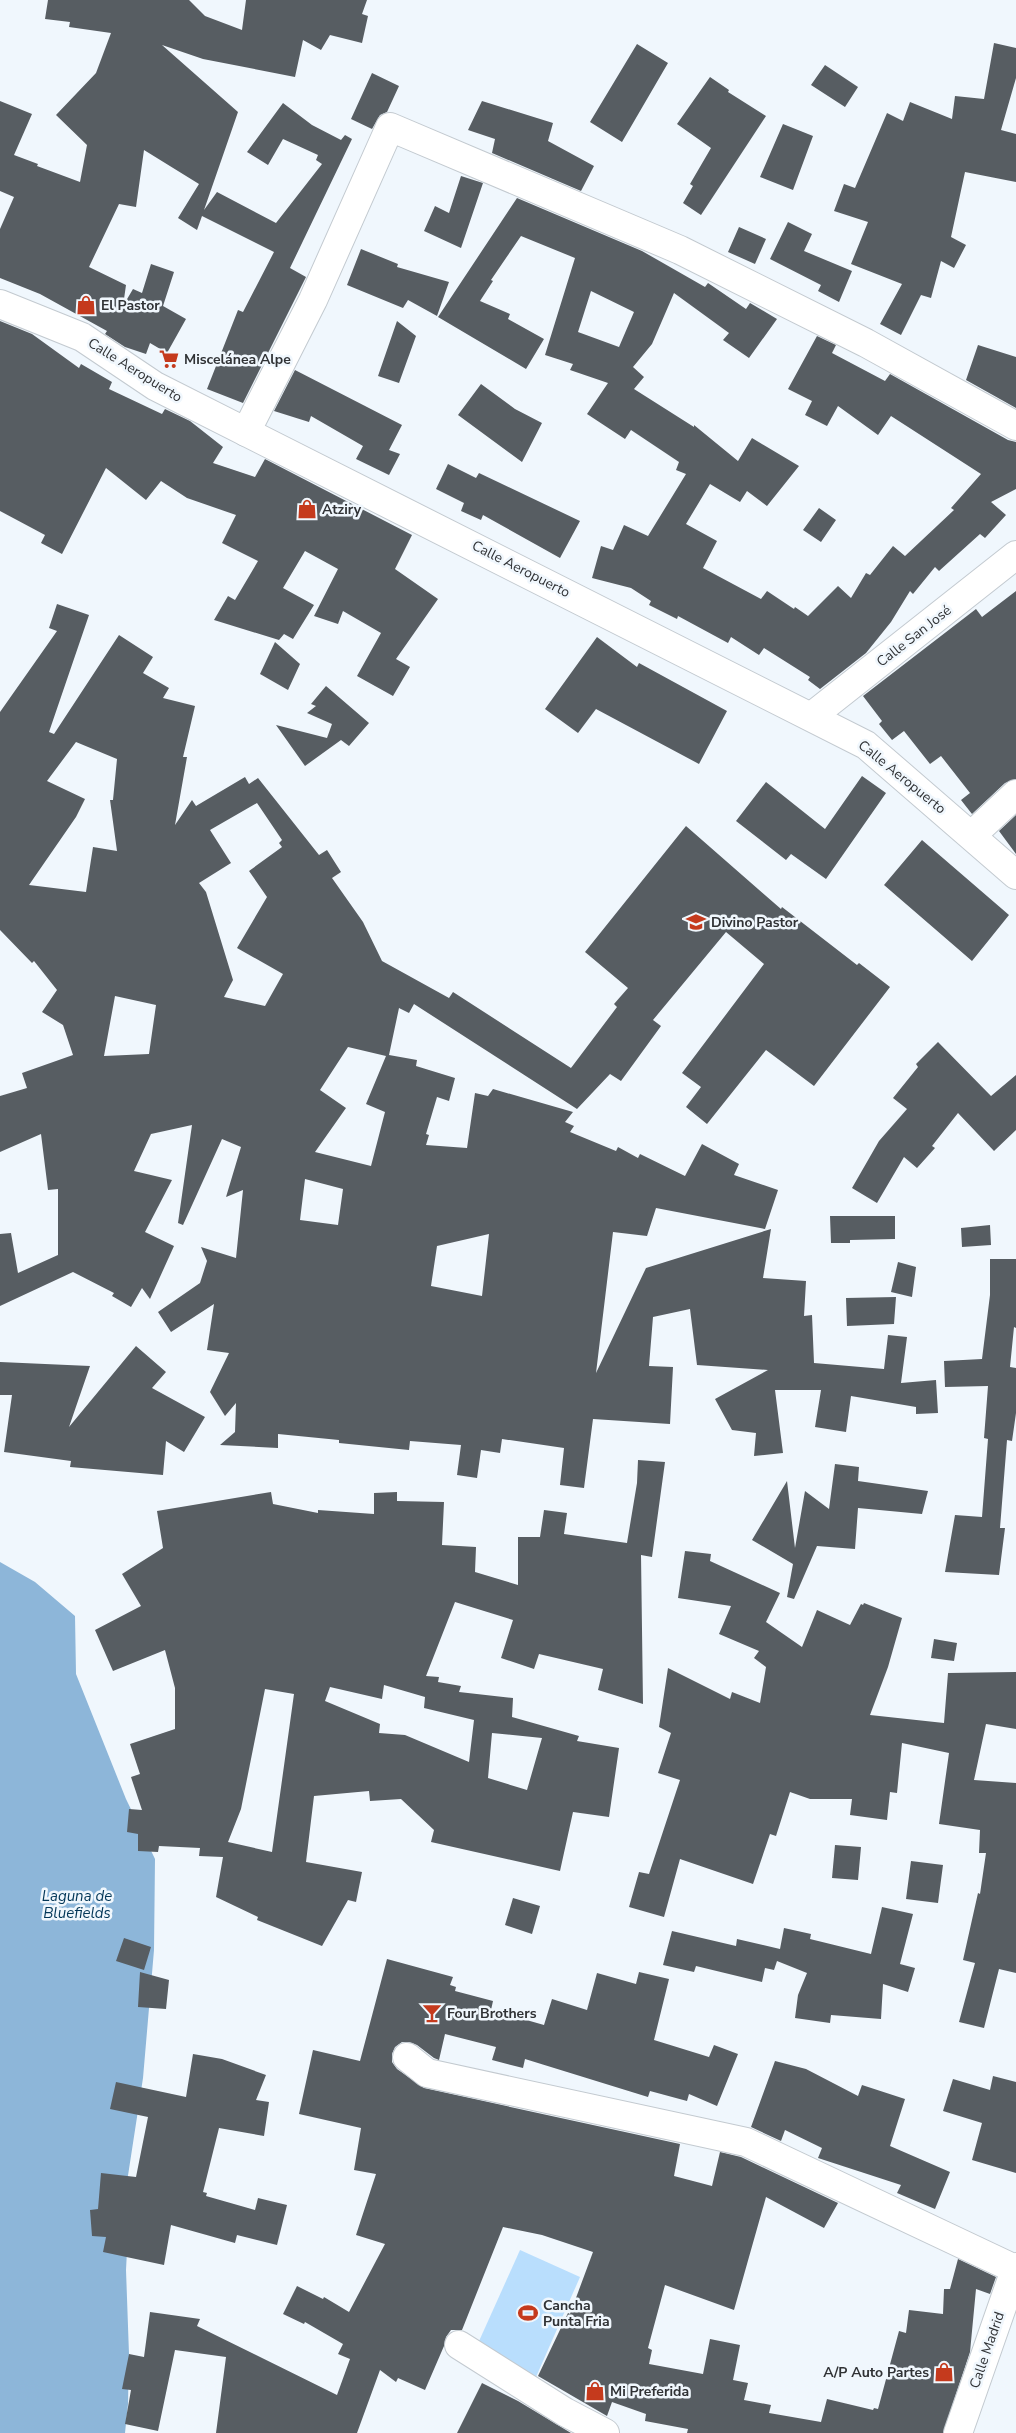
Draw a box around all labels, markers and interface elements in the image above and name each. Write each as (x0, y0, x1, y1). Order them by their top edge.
shop icon: El Pastor (75, 294, 97, 316)
place label: El Pastor (101, 296, 160, 315)
street label: Calle Aeropuerto (84, 333, 186, 407)
supermarket icon: Miscelánea Alpe (158, 348, 180, 370)
place label: Miscelánea Alpe (184, 350, 291, 369)
shop icon: Atziry (296, 498, 318, 520)
place label: Atziry (322, 500, 362, 519)
street label: Calle Aeropuerto (469, 536, 573, 602)
street label: Calle San José (873, 601, 955, 671)
street label: Calle Aeropuerto (854, 736, 950, 818)
school or university icon: Divino Pastor (685, 911, 707, 933)
place label: Divino Pastor (711, 913, 799, 932)
water label: Laguna de Bluefields (42, 1886, 112, 1923)
bar icon: Four Brothers (421, 2002, 443, 2024)
place label: Four Brothers (447, 2004, 537, 2023)
place label: Cancha Punta Fria (543, 2296, 610, 2331)
sports icon: Cancha Punta Fria (517, 2302, 539, 2324)
street label: Calle Madrid (965, 2309, 1009, 2391)
shop icon: A/P Auto Partes (933, 2361, 955, 2383)
place label: A/P Auto Partes (823, 2363, 929, 2382)
shop icon: Mi Preferida (584, 2380, 606, 2402)
place label: Mi Preferida (610, 2382, 689, 2401)

